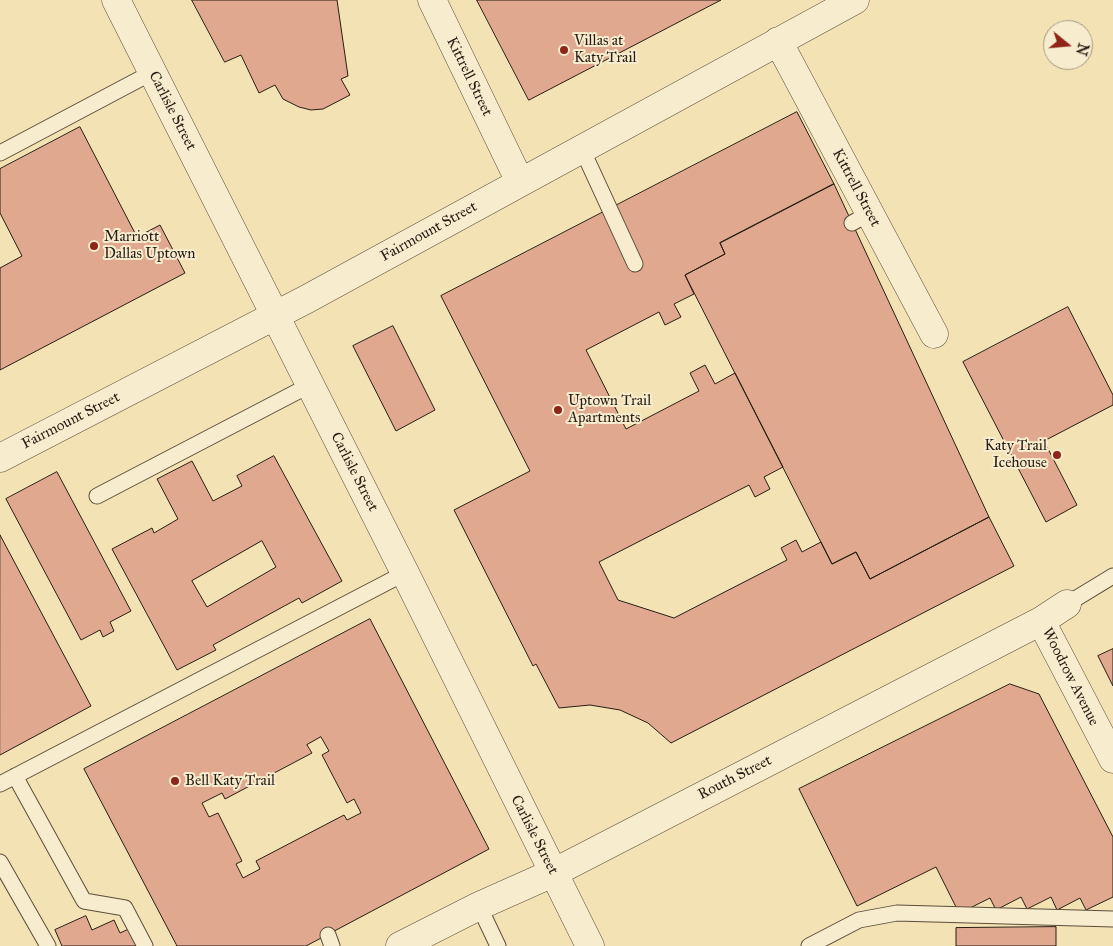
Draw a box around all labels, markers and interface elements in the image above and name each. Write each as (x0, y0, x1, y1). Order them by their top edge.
north arrow (1043, 20, 1093, 70)
place label: Villas at Katy Trail (574, 32, 637, 67)
street label: Kittrell Street (442, 35, 496, 119)
text: N (1072, 41, 1092, 57)
marker: Villas at Katy Trail (558, 44, 570, 56)
street label: Carlisle Street (144, 68, 200, 154)
street label: Kittrell Street (828, 146, 884, 230)
street label: Fairmount Street (378, 198, 480, 266)
place label: Marriott Dallas Uptown (104, 228, 195, 263)
marker: Marriott Dallas Uptown (88, 240, 100, 252)
street label: Fairmount Street (19, 389, 123, 453)
place label: Uptown Trail Apartments (568, 392, 651, 427)
marker: Uptown Trail Apartments (552, 404, 564, 416)
street label: Carlisle Street (326, 429, 382, 515)
place label: Katy Trail Icehouse (984, 437, 1047, 472)
marker: Katy Trail Icehouse (1051, 449, 1063, 461)
street label: Woodrow Avenue (1038, 625, 1102, 729)
street label: Routh Street (695, 752, 775, 804)
place label: Bell Katy Trail (185, 772, 275, 790)
marker: Bell Katy Trail (169, 775, 181, 787)
street label: Carlisle Street (506, 792, 562, 878)

